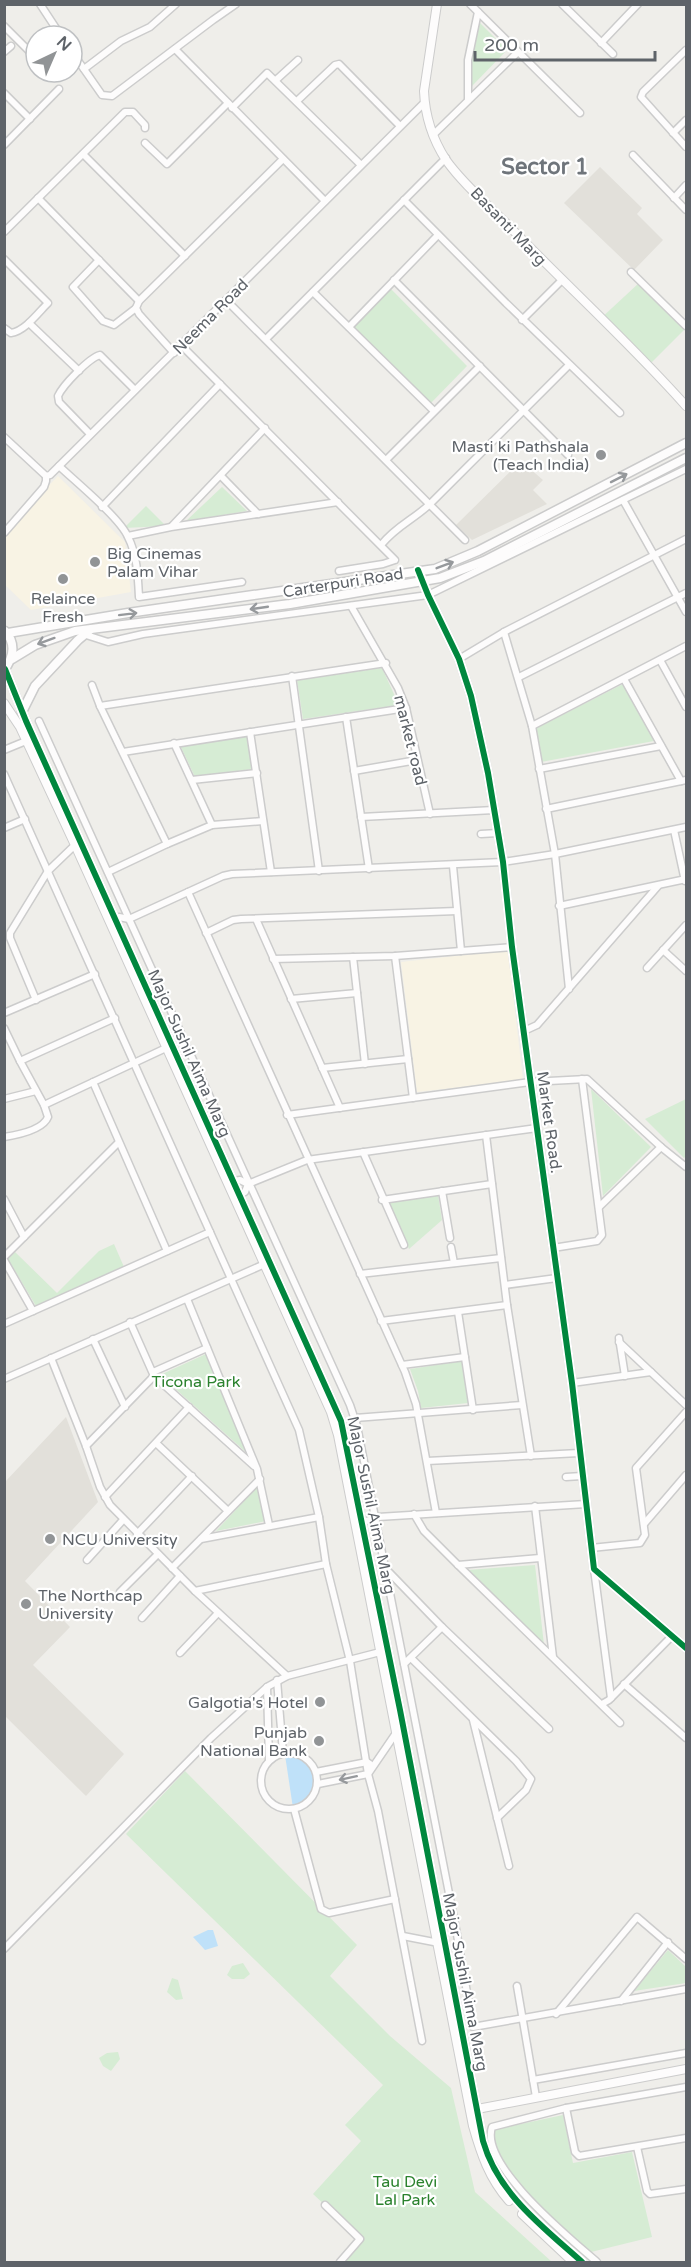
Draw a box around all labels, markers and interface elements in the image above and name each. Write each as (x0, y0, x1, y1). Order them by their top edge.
north arrow (24, 24, 84, 84)
scale bar (475, 24, 655, 62)
text: N (52, 32, 75, 56)
text: 200 m (484, 34, 539, 56)
district label: Sector 1 (501, 154, 589, 180)
street label: Basanti Marg (466, 183, 551, 270)
street label: Neema Road (169, 275, 253, 359)
place label: Masti ki Pathshala (Teach India) (451, 437, 589, 475)
marker: Masti ki Pathshala (Teach India) (594, 448, 608, 462)
one-way arrow (610, 472, 627, 484)
place label: Big Cinemas Palam Vihar (107, 544, 201, 582)
marker: Big Cinemas Palam Vihar (88, 555, 102, 569)
one-way arrow (435, 559, 453, 570)
street label: Carterpuri Road (281, 564, 405, 602)
marker: Relaince Fresh (56, 572, 70, 586)
place label: Relaince Fresh (31, 589, 95, 627)
one-way arrow (250, 603, 270, 614)
one-way arrow (117, 608, 137, 619)
one-way arrow (38, 637, 56, 648)
street label: market road (389, 693, 431, 787)
street label: Major Sushil Aima Marg (143, 966, 235, 1140)
street label: Market Road. (532, 1070, 566, 1174)
park label: Ticona Park (152, 1372, 241, 1392)
street label: Major Sushil Aima Marg (342, 1414, 400, 1596)
place label: NCU University (62, 1530, 178, 1550)
marker: NCU University (43, 1532, 57, 1546)
place label: The Northcap University (38, 1586, 143, 1624)
marker: The Northcap University (19, 1597, 33, 1611)
place label: Galgotia's Hotel (188, 1693, 308, 1713)
marker: Galgotia's Hotel (313, 1695, 327, 1709)
place label: Punjab National Bank (200, 1723, 307, 1761)
marker: Punjab National Bank (312, 1734, 326, 1748)
one-way arrow (338, 1773, 358, 1784)
street label: Major Sushil Aima Marg (438, 1891, 492, 2073)
park label: Tau Devi Lal Park (373, 2172, 437, 2210)

